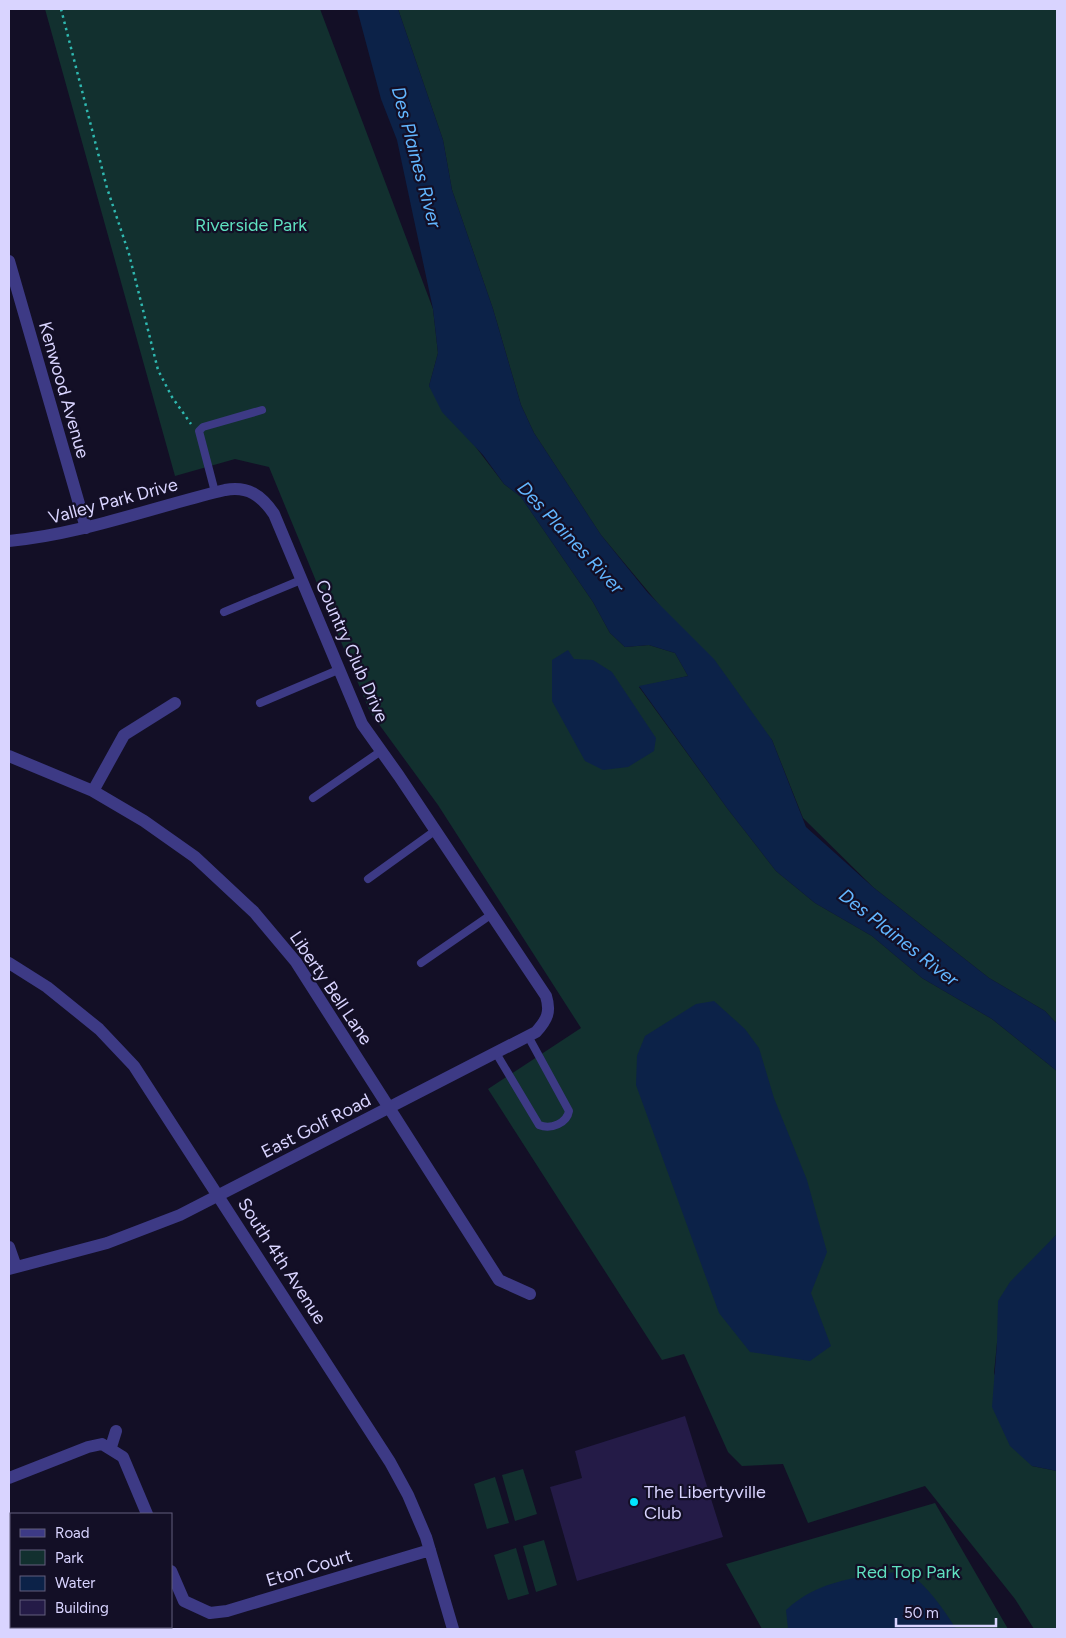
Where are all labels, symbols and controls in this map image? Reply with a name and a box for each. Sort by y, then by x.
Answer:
water label: Des Plaines River [387,84,447,231]
park label: Riverside Park [195,214,307,236]
street label: Kenwood Avenue [34,319,94,461]
street label: Valley Park Drive [46,473,180,529]
water label: Des Plaines River [513,476,629,599]
street label: Country Club Drive [311,576,393,726]
water label: Des Plaines River [834,884,963,992]
street label: Liberty Bell Lane [285,927,377,1049]
street label: East Golf Road [258,1089,374,1163]
street label: South 4th Avenue [233,1194,331,1328]
place label: The Libertyville Club [644,1481,766,1524]
marker: The Libertyville Club [628,1496,640,1508]
legend [10,1513,172,1628]
text: Road [55,1524,90,1542]
street label: Eton Court [263,1544,355,1591]
text: Park [55,1549,84,1567]
park label: Red Top Park [856,1561,961,1583]
text: Water [55,1574,95,1592]
scale bar [896,1596,996,1628]
text: Building [55,1599,109,1617]
text: 50 m [904,1604,939,1622]

